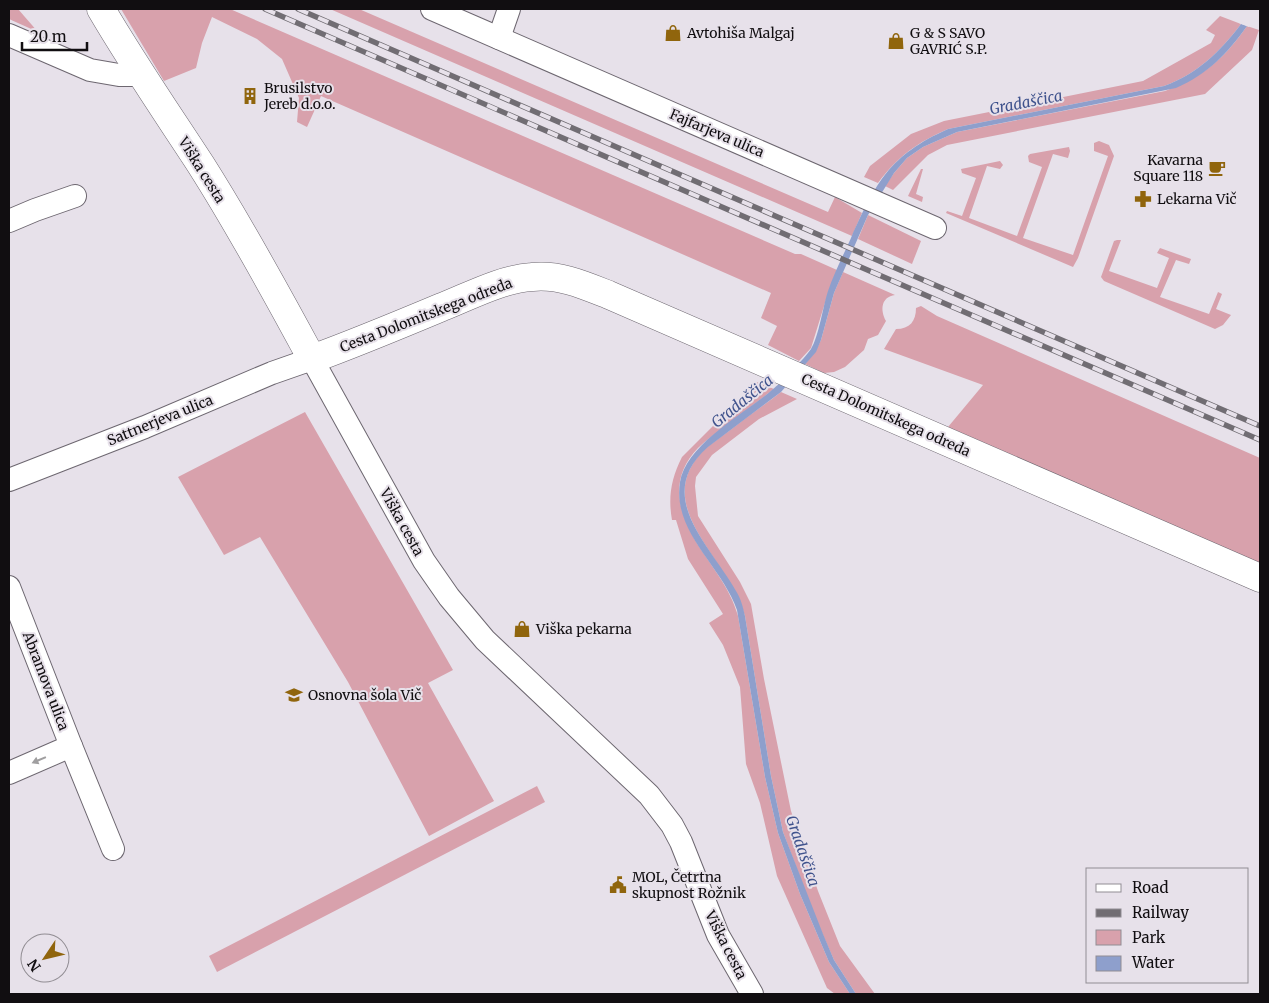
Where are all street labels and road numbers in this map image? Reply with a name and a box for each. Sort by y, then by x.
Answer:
street label: Fajfarjeva ulica [667,105,767,161]
street label: Viška cesta [174,133,230,207]
street label: Cesta Dolomitskega odreda [337,274,515,356]
street label: Cesta Dolomitskega odreda [799,370,974,461]
street label: Sattnerjeva ulica [104,390,216,449]
street label: Viška cesta [376,484,428,559]
street label: Abramova ulica [19,628,73,733]
street label: Viška cesta [701,907,751,983]

